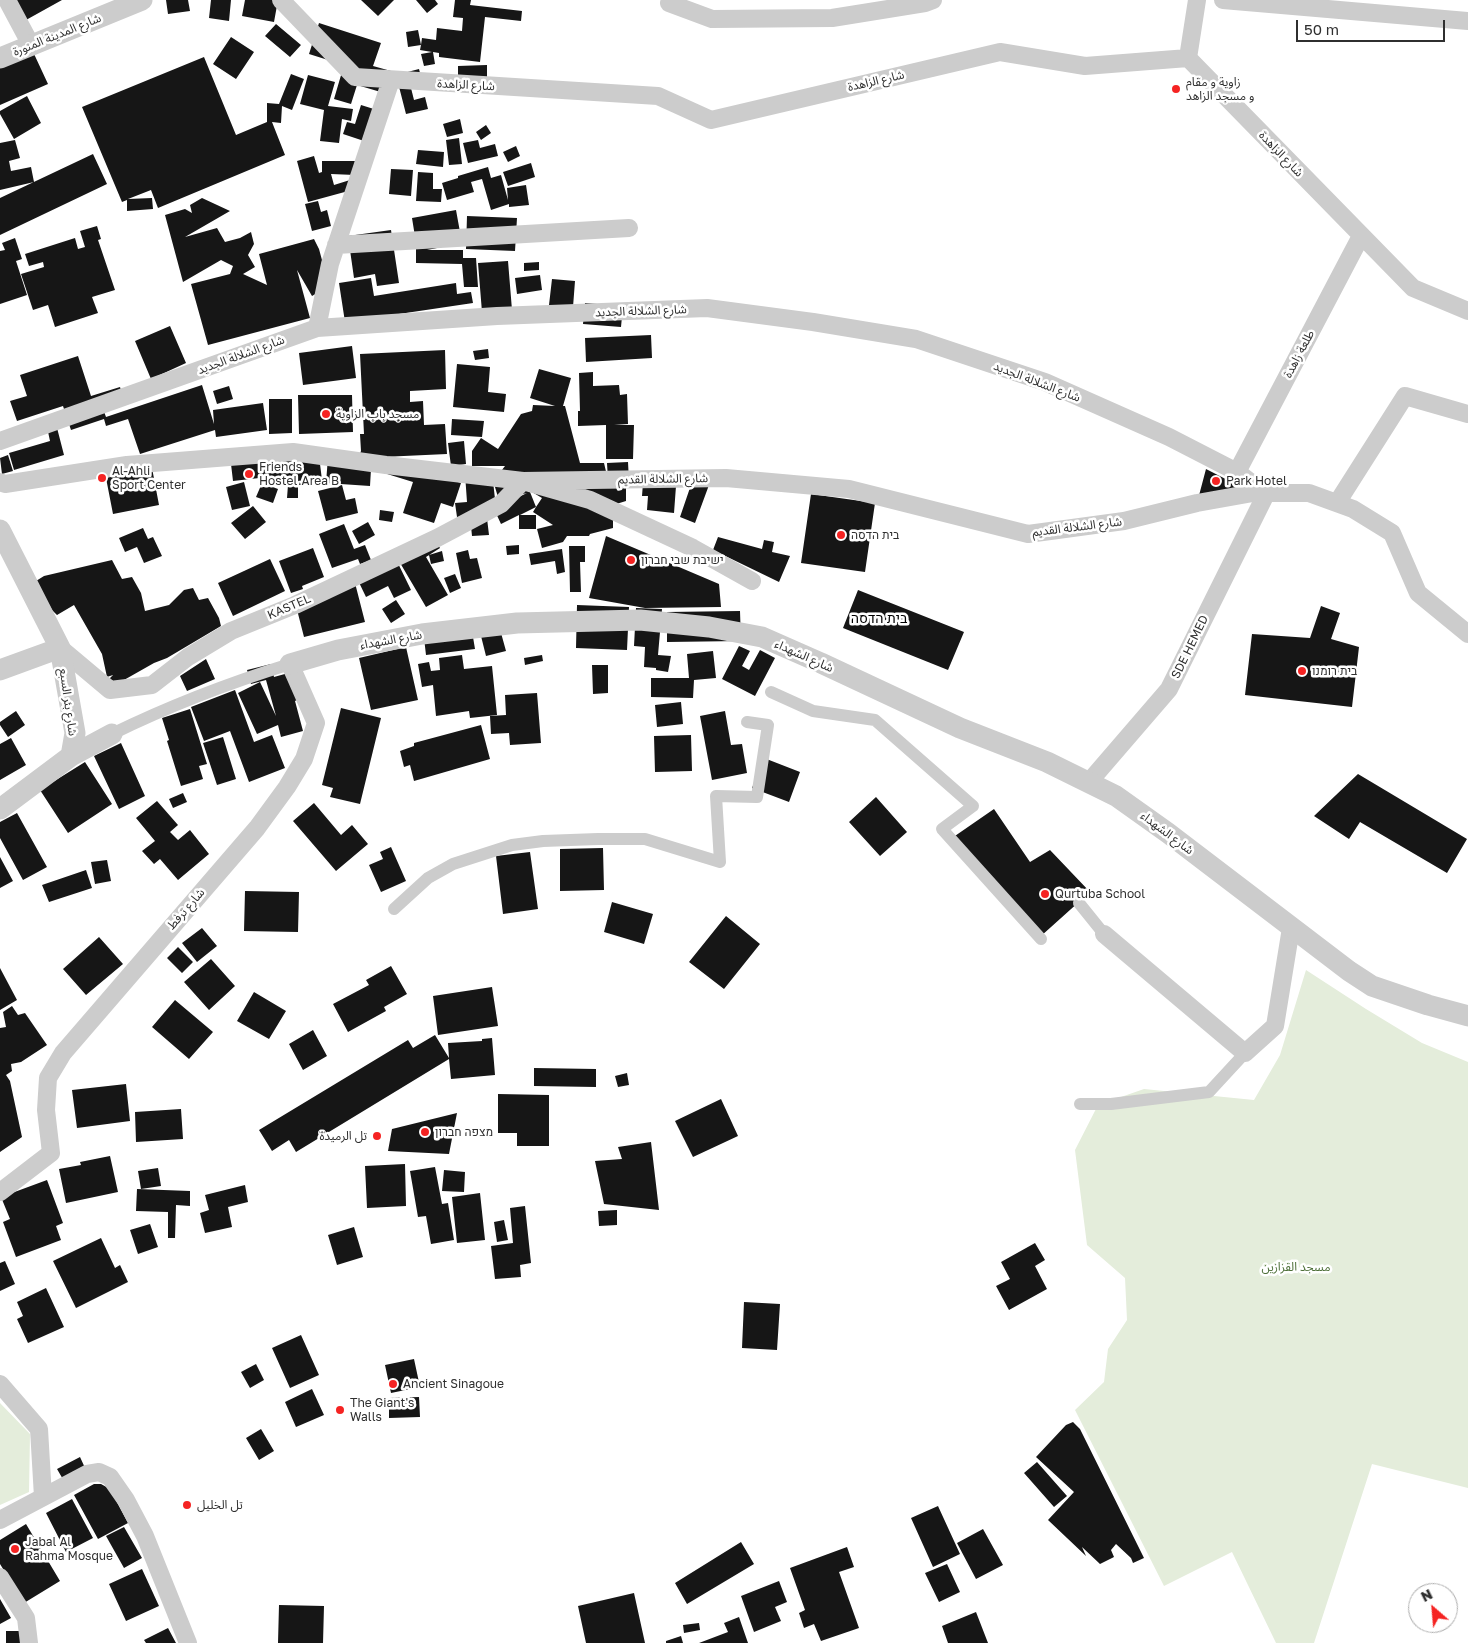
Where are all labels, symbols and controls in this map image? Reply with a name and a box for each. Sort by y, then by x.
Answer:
scale bar [1298,10,1447,42]
street label: شارع المدينة المنورة [11,11,103,59]
text: 50 m [1304,20,1339,38]
street label: شارع الزاهدة [846,67,906,95]
place label: زاوية و مقام و مسجد الزاهد [1186,75,1254,103]
street label: شارع الزاهدة [437,76,495,94]
marker: زاوية و مقام و مسجد الزاهد [1170,83,1182,95]
street label: شارع الزاهدة [1256,128,1306,180]
street label: شارع الشلالة الجديد [595,302,687,320]
street label: طلعة زاهدة [1280,328,1318,380]
street label: شارع الشلالة الجديد [195,333,287,377]
street label: شارع الشلالة الجديد [992,359,1082,405]
place label: مسجد باب الزاوية [336,407,419,421]
marker: مسجد باب الزاوية [320,408,332,420]
place label: Friends Hostel.Area B [259,460,339,488]
place label: Al-Ahli Sport Center [112,464,186,492]
marker: Friends Hostel.Area B [243,468,255,480]
street label: شارع الشلالة القديم [618,471,708,487]
marker: Al-Ahli Sport Center [96,472,108,484]
place label: Park Hotel [1226,474,1287,488]
marker: Park Hotel [1210,475,1222,487]
street label: شارع الشلالة القديم [1031,514,1123,540]
place label: בית הדסה [851,528,899,542]
marker: בית הדסה [835,529,847,541]
place label: ישיבת שבי חברון [641,553,724,567]
marker: ישיבת שבי חברון [625,554,637,566]
street label: KASTEL [265,591,313,623]
district label: בית הדסה [851,611,907,627]
street label: SDE HEMED [1168,613,1212,681]
street label: شارع الشهداء [359,627,423,653]
street label: شارع الشهداء [772,637,836,675]
place label: בית רומנו [1312,664,1357,678]
marker: בית רומנו [1296,665,1308,677]
street label: شارع بئر السبع [56,667,80,737]
street label: شارع الشهداء [1138,808,1196,858]
street label: شارع ترفط [164,886,208,932]
place label: Qurtuba School [1055,887,1145,901]
marker: Qurtuba School [1039,888,1051,900]
place label: מצפה חברון [435,1125,493,1139]
marker: מצפה חברון [419,1126,431,1138]
place label: تل الرميدة [319,1129,367,1143]
marker: تل الرميدة [371,1130,383,1142]
park label: مسجد القزازين [1261,1260,1331,1274]
place label: Ancient Sinagoue [403,1377,504,1391]
marker: Ancient Sinagoue [387,1378,399,1390]
place label: The Giant's Walls [350,1396,414,1424]
marker: The Giant's Walls [334,1404,346,1416]
place label: تل الخليل [197,1498,243,1512]
marker: تل الخليل [181,1499,193,1511]
place label: Jabal Al Rahma Mosque [25,1535,113,1563]
marker: Jabal Al Rahma Mosque [9,1543,21,1555]
north arrow [1408,1583,1458,1633]
text: N [1418,1585,1435,1605]

